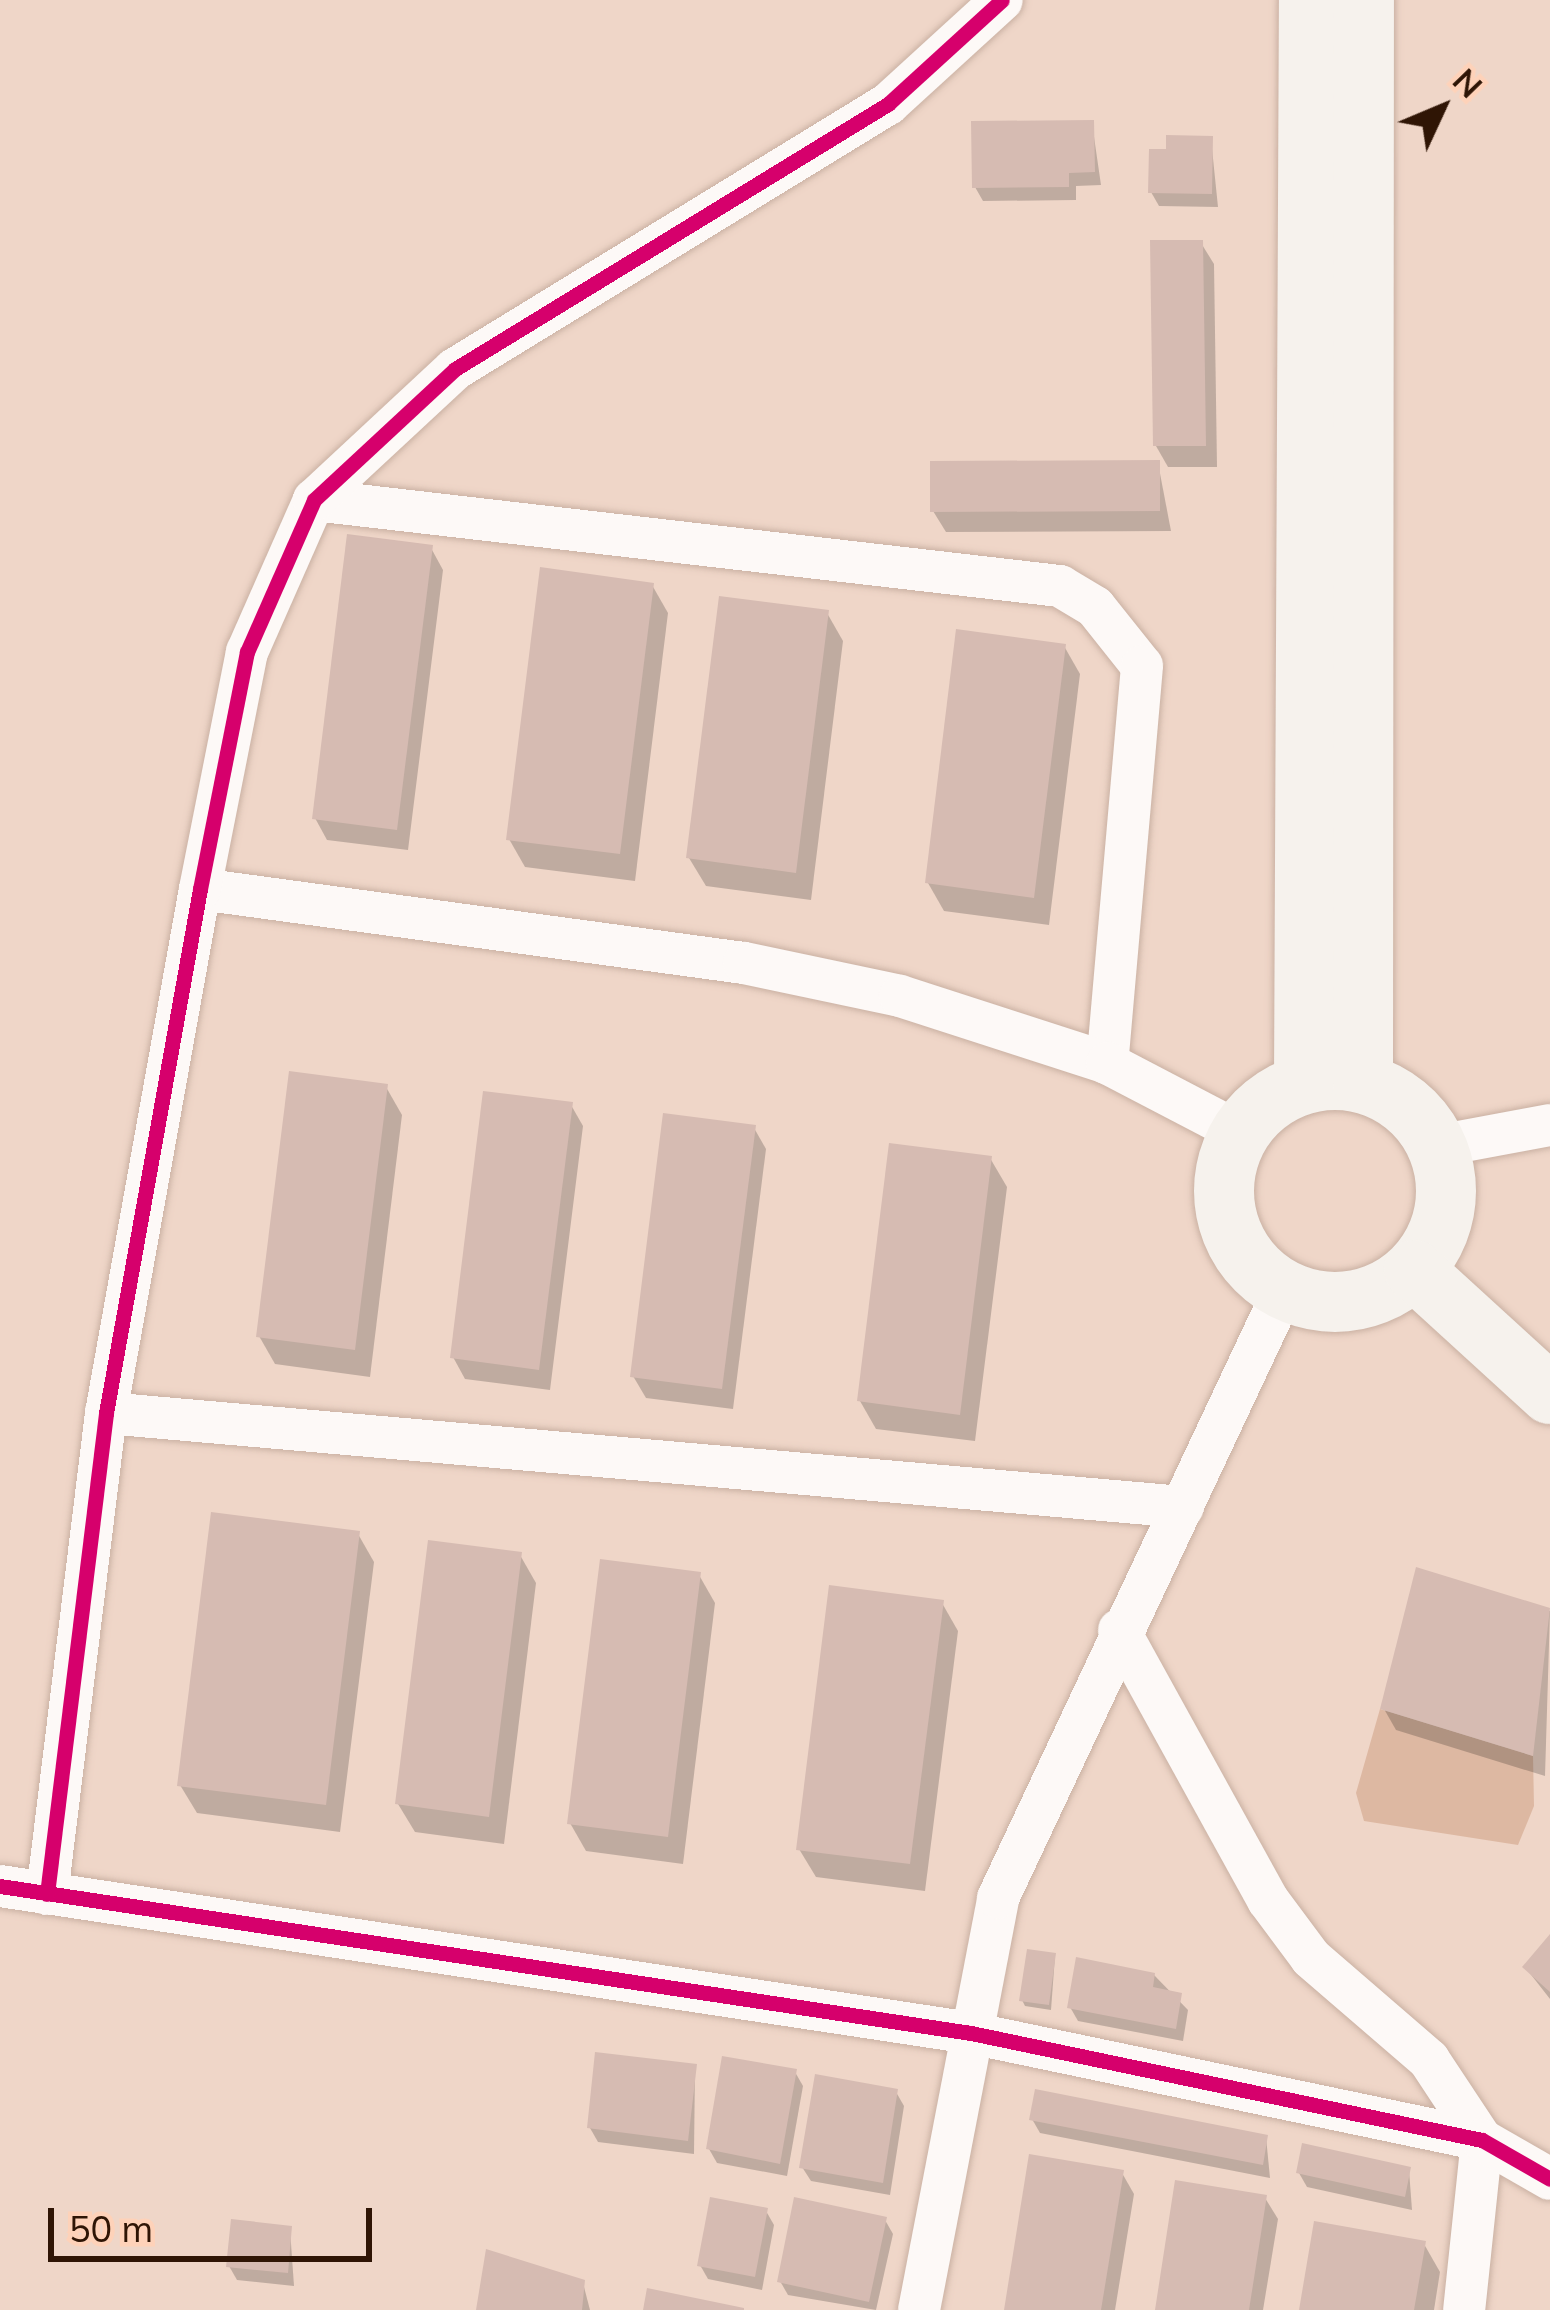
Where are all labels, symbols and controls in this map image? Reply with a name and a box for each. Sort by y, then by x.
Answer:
north arrow [1382,48,1502,168]
text: N [1445,59,1492,106]
scale bar [54,2184,378,2258]
text: 50 m [69,2206,153,2251]

